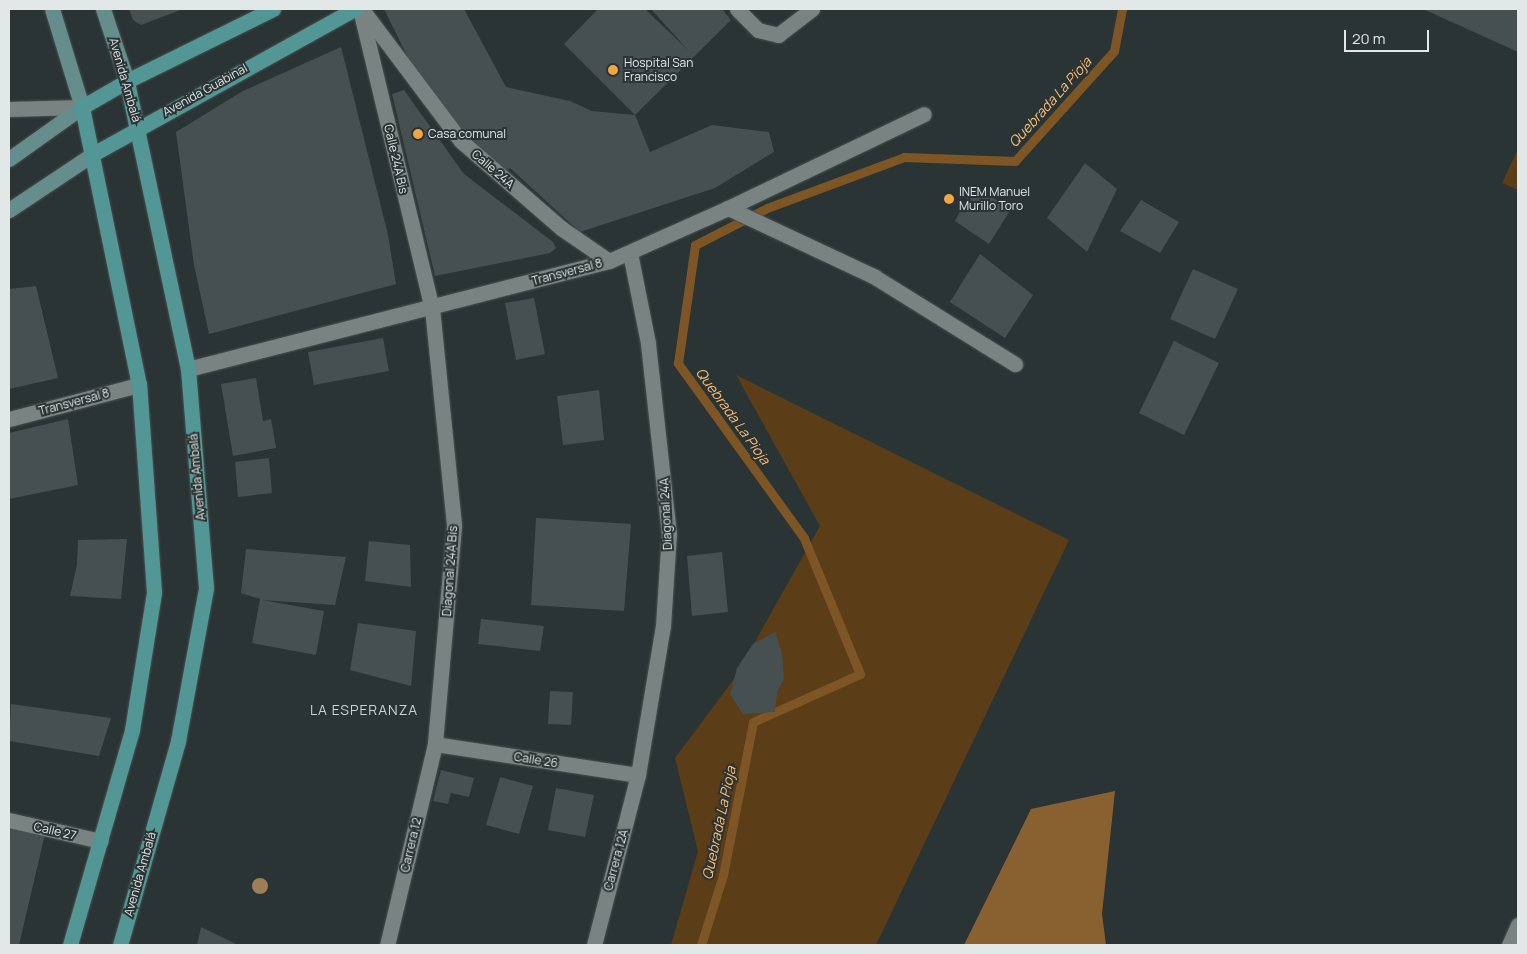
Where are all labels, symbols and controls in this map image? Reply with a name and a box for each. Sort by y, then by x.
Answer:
scale bar [1347,20,1432,52]
text: 20 m [1352,28,1385,49]
street label: Avenida Ambalá [106,36,144,124]
water label: Quebrada La Pioja [1005,54,1095,150]
place label: Hospital San Francisco [624,56,693,84]
street label: Avenida Guabinal [160,61,250,119]
marker: Hospital San Francisco [606,63,620,77]
street label: Calle 24A Bis [381,123,411,195]
place label: Casa comunal [428,127,506,141]
marker: Casa comunal [412,128,424,140]
street label: Calle 24A [469,147,517,191]
place label: INEM Manuel Murillo Toro [959,185,1030,213]
marker: INEM Manuel Murillo Toro [943,193,955,205]
street label: Transversal 8 [530,256,604,288]
water label: Quebrada La Pioja [692,364,774,468]
street label: Transversal 8 [37,386,111,418]
street label: Avenida Ambalá [186,433,208,521]
street label: Diagonal 24A [657,478,675,550]
street label: Diagonal 24A Bis [440,525,460,617]
district label: LA ESPERANZA [308,702,420,718]
street label: Calle 26 [513,749,559,771]
water label: Quebrada La Pioja [699,765,739,881]
street label: Carrera 12 [398,816,424,874]
street label: Calle 27 [32,819,78,843]
street label: Carrera 12A [601,828,631,892]
street label: Avenida Ambalá [121,830,159,918]

